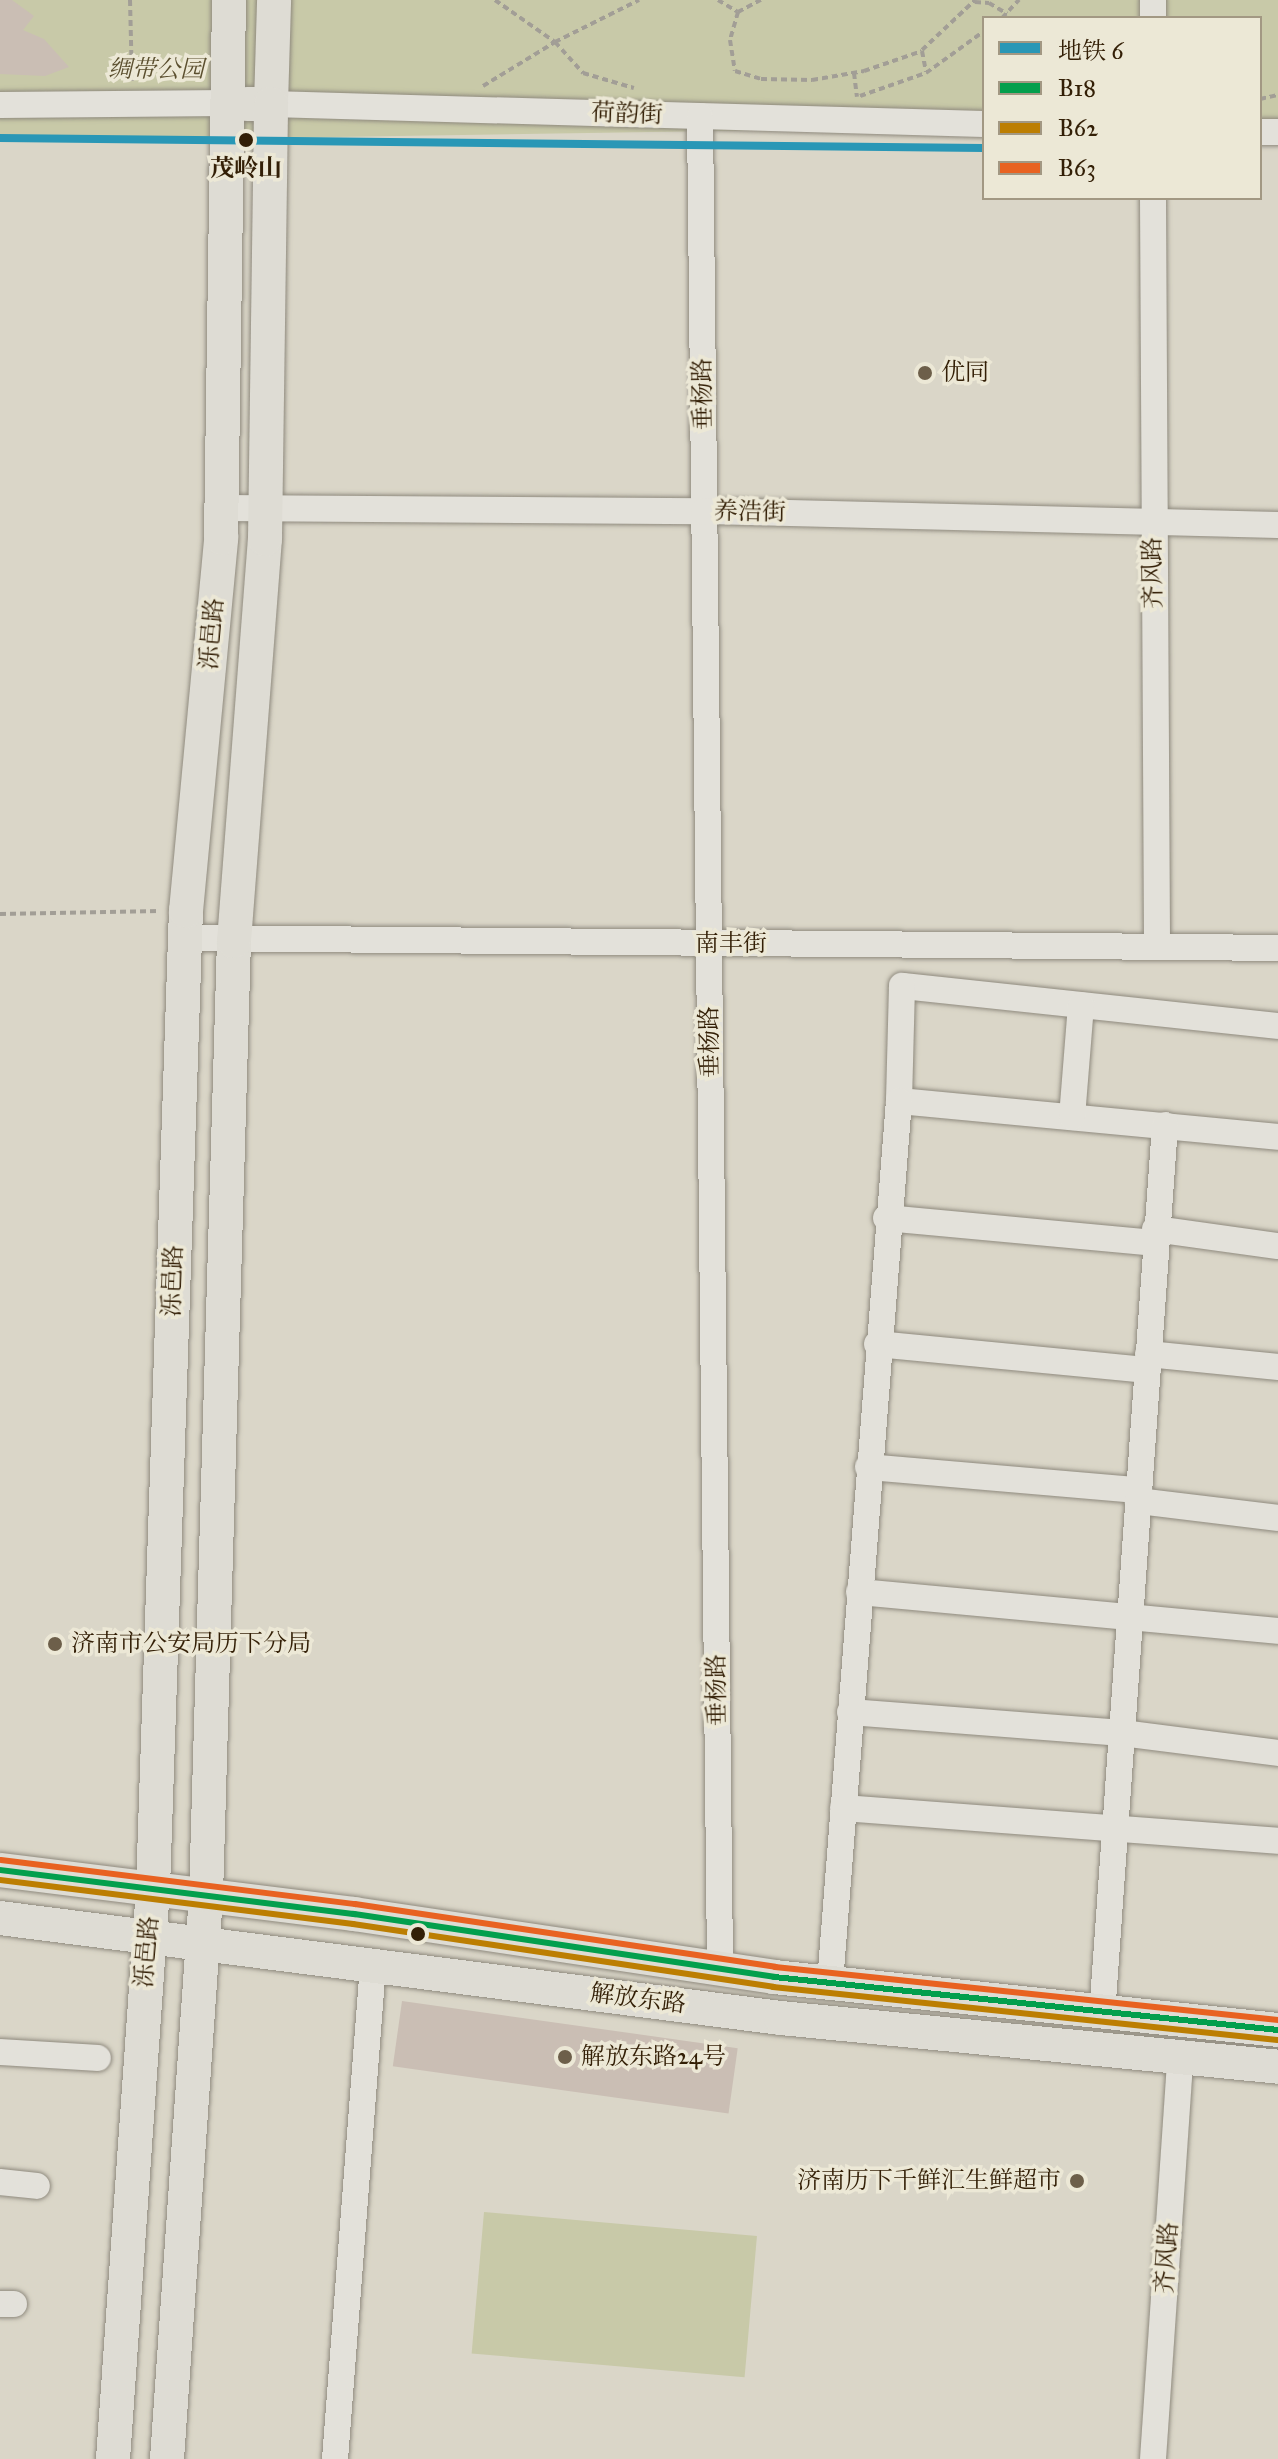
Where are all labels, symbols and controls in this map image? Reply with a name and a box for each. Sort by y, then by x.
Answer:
legend [982,16,1262,200]
text: 地铁 6 [1058,36,1123,66]
park label: 绸带公园 [108,56,204,84]
text: B18 [1058,73,1096,103]
street label: 荷韵街 [591,98,663,130]
text: B62 [1058,113,1098,143]
marker: 茂岭山 [235,129,257,151]
text: B63 [1058,153,1096,183]
place label: 茂岭山 [210,155,282,183]
street label: 垂杨路 [688,358,718,430]
place label: 优同 [941,359,989,387]
marker: 优同 [916,364,934,382]
street label: 养浩街 [714,497,786,527]
street label: 齐风路 [1138,537,1168,609]
street label: 泺邑路 [195,597,229,671]
street label: 南丰街 [695,930,767,958]
street label: 垂杨路 [695,1006,725,1078]
street label: 泺邑路 [157,1245,189,1317]
place label: 济南市公安局历下分局 [71,1630,311,1658]
marker: 济南市公安局历下分局 [46,1635,64,1653]
street label: 垂杨路 [702,1654,732,1726]
street label: 泺邑路 [130,1915,164,1989]
unlabelled marker [410,1926,426,1942]
street label: 解放东路 [589,1979,687,2019]
place label: 解放东路24号 [581,2043,726,2071]
marker: 解放东路24号 [556,2048,574,2066]
place label: 济南历下千鲜汇生鲜超市 [797,2167,1061,2195]
marker: 济南历下千鲜汇生鲜超市 [1068,2172,1086,2190]
street label: 齐风路 [1150,2221,1184,2295]

